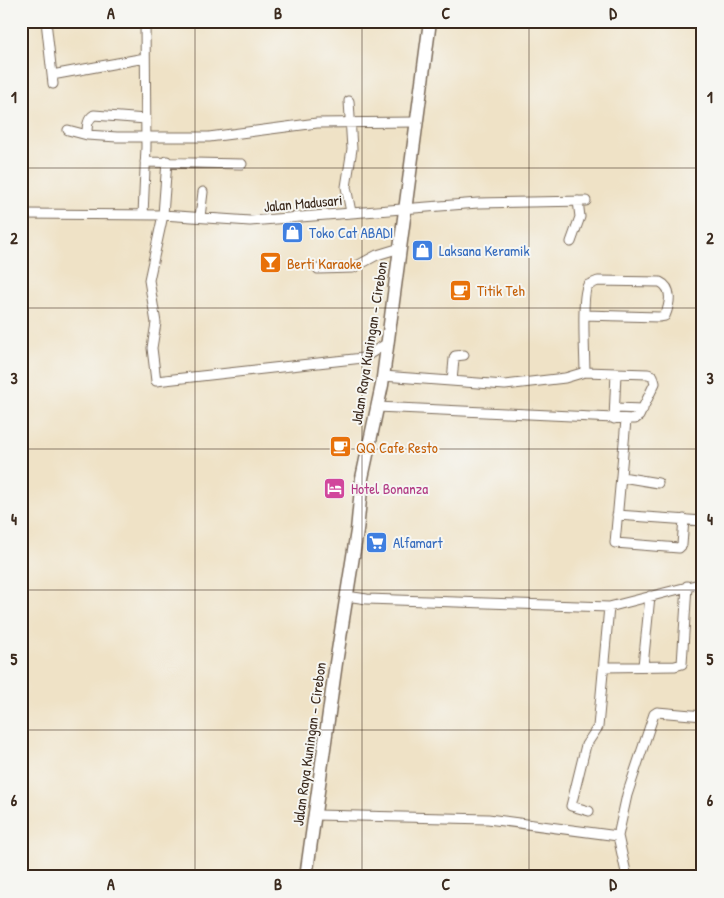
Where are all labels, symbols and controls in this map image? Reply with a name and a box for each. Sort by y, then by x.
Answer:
text: A [107,2,115,24]
text: B [274,2,282,24]
text: C [442,2,451,24]
text: D [609,2,617,24]
text: 1 [11,86,17,108]
text: 1 [707,86,713,108]
street label: Jalan Madusari [263,189,343,217]
shop icon: Toko Cat ABADI [281,220,305,244]
place label: Toko Cat ABADI [309,222,393,243]
text: 2 [10,227,18,249]
text: 2 [706,227,714,249]
shop icon: Laksana Keramik [411,238,435,262]
place label: Laksana Keramik [439,240,530,261]
bar icon: Berti Karaoke [259,251,283,275]
place label: Berti Karaoke [287,253,362,274]
street label: Jalan Raya Kuningan - Cirebon [346,260,392,426]
cafe icon: Titik Teh [449,278,473,302]
place label: Titik Teh [477,280,525,301]
text: 3 [10,367,18,389]
text: 3 [706,367,714,389]
cafe icon: QQ Cafe Resto [328,435,352,459]
place label: QQ Cafe Resto [356,437,438,458]
hotel icon: Hotel Bonanza [323,476,347,500]
place label: Hotel Bonanza [351,478,428,499]
text: 4 [11,508,17,530]
text: 4 [707,508,713,530]
supermarket icon: Alfamart [365,530,389,554]
place label: Alfamart [393,532,443,553]
text: 5 [11,648,18,670]
text: 5 [707,648,714,670]
street label: Jalan Raya Kuningan - Cirebon [287,660,331,827]
text: 6 [11,789,18,811]
text: 6 [707,789,714,811]
text: A [107,873,115,895]
text: B [274,873,282,895]
text: C [442,873,451,895]
text: D [609,873,617,895]

